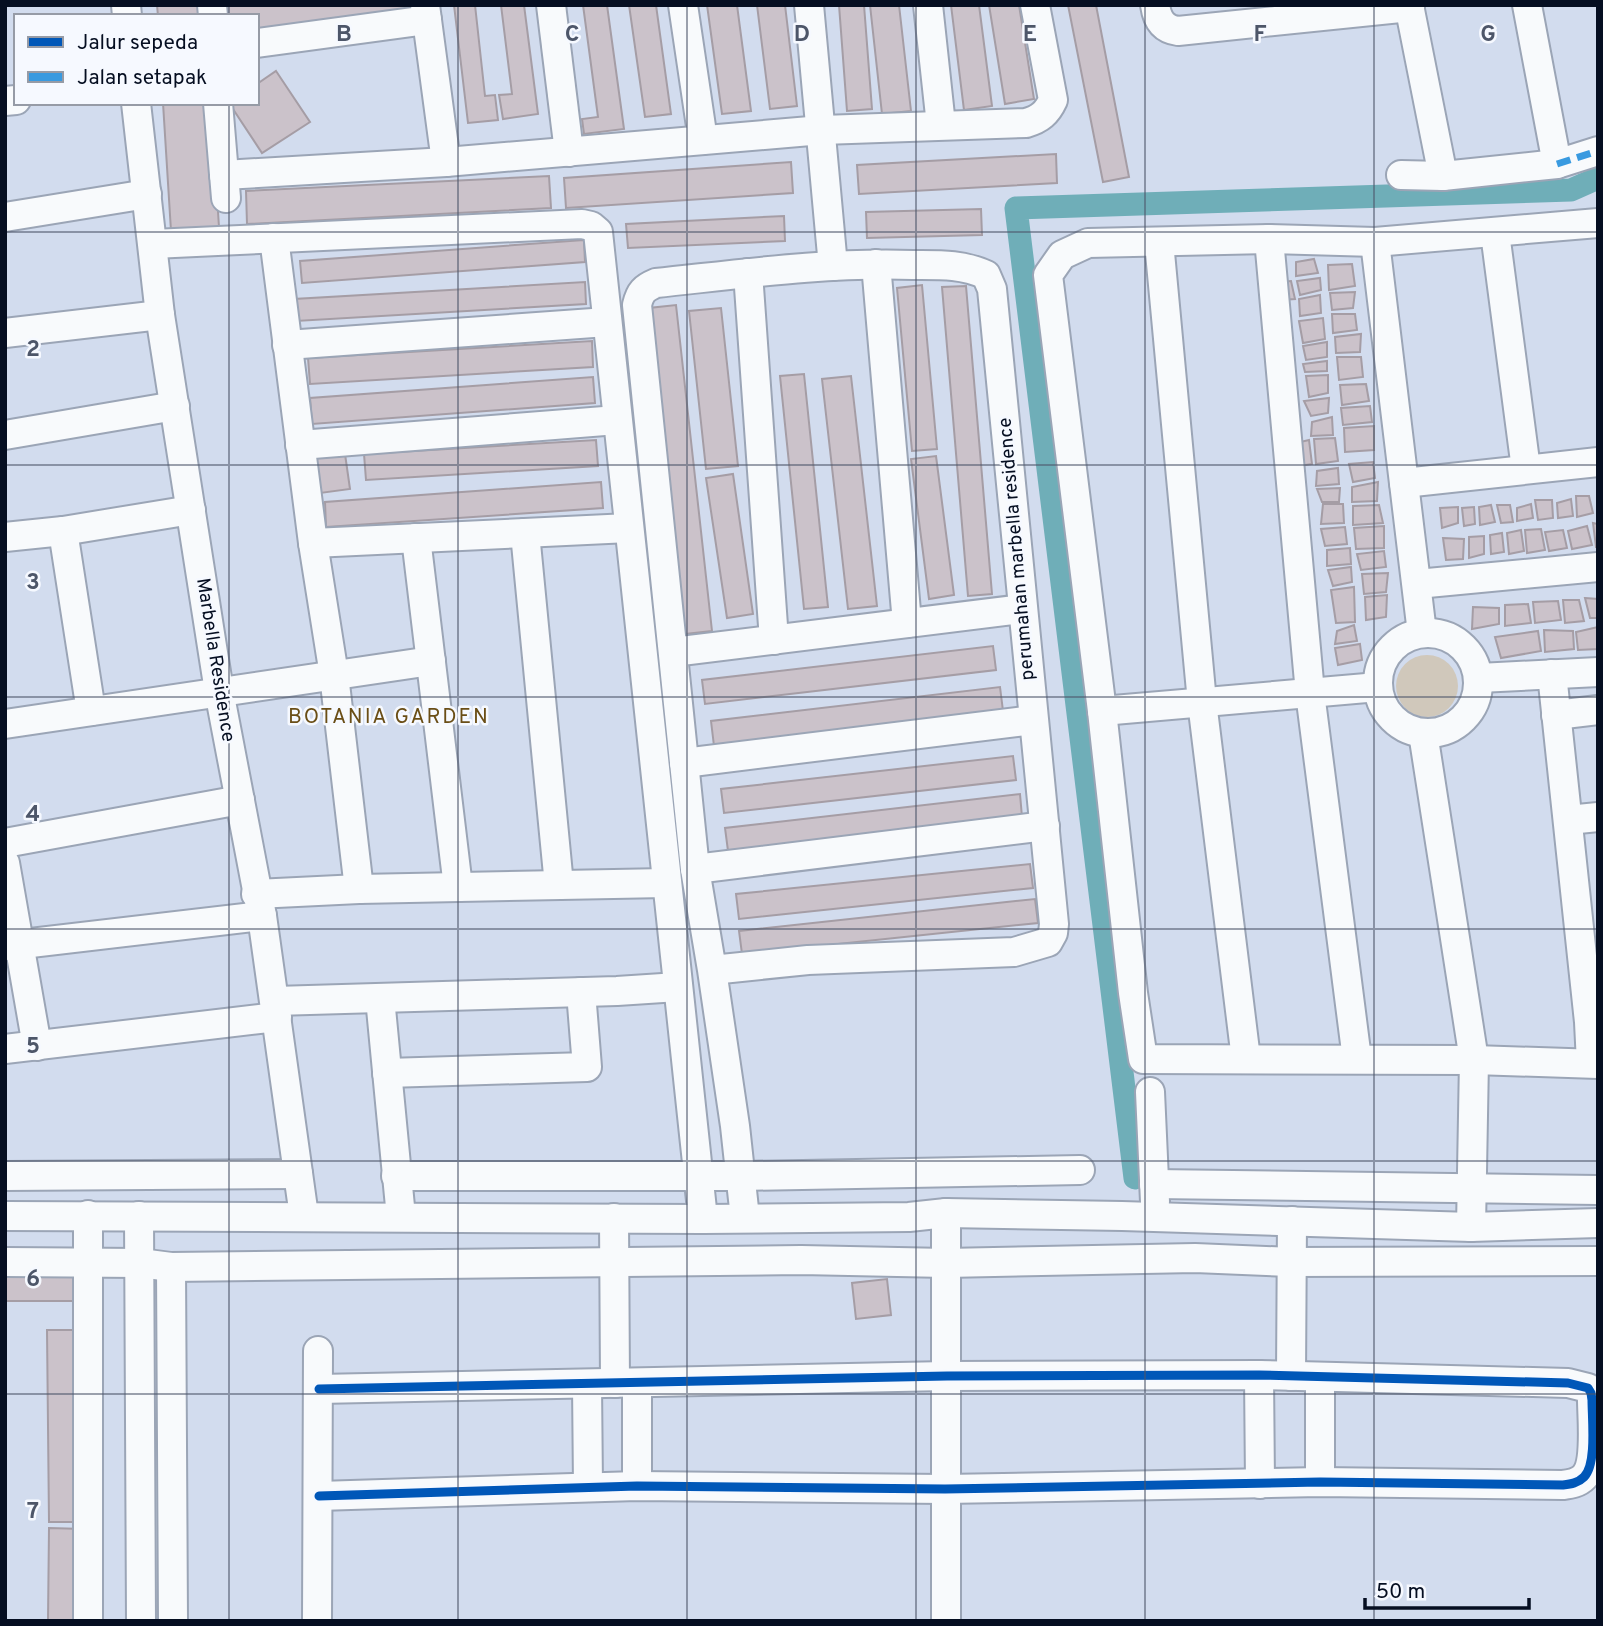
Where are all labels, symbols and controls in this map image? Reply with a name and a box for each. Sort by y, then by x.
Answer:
legend [14,14,259,105]
text: B [336,21,352,50]
text: C [565,21,579,50]
text: D [794,21,810,50]
text: E [1023,21,1037,50]
text: F [1253,21,1267,50]
text: G [1480,21,1496,50]
text: Jalur sepeda [77,30,198,57]
text: Jalan setapak [77,65,207,92]
text: 2 [26,336,40,365]
street label: perumahan marbella residence [994,417,1040,681]
text: 3 [26,569,40,598]
street label: Marbella Residence [190,576,240,744]
district label: BOTANIA GARDEN [288,704,490,731]
text: 4 [26,801,40,830]
text: 5 [26,1033,40,1062]
text: 6 [26,1266,40,1295]
text: 7 [27,1498,39,1527]
scale bar [1365,1566,1530,1610]
text: 50 m [1376,1579,1425,1606]

